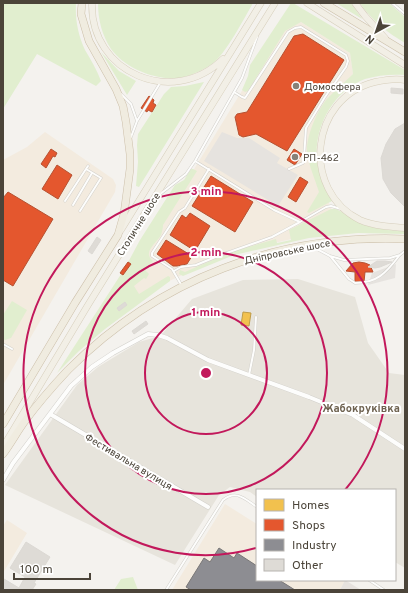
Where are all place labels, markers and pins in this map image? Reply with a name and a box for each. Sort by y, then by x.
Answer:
marker: Домосфера [291,81,301,91]
place label: Домосфера [304,81,360,94]
marker: РП-462 [290,152,300,162]
place label: РП-462 [303,152,339,165]
centre of rings [199,366,213,380]

